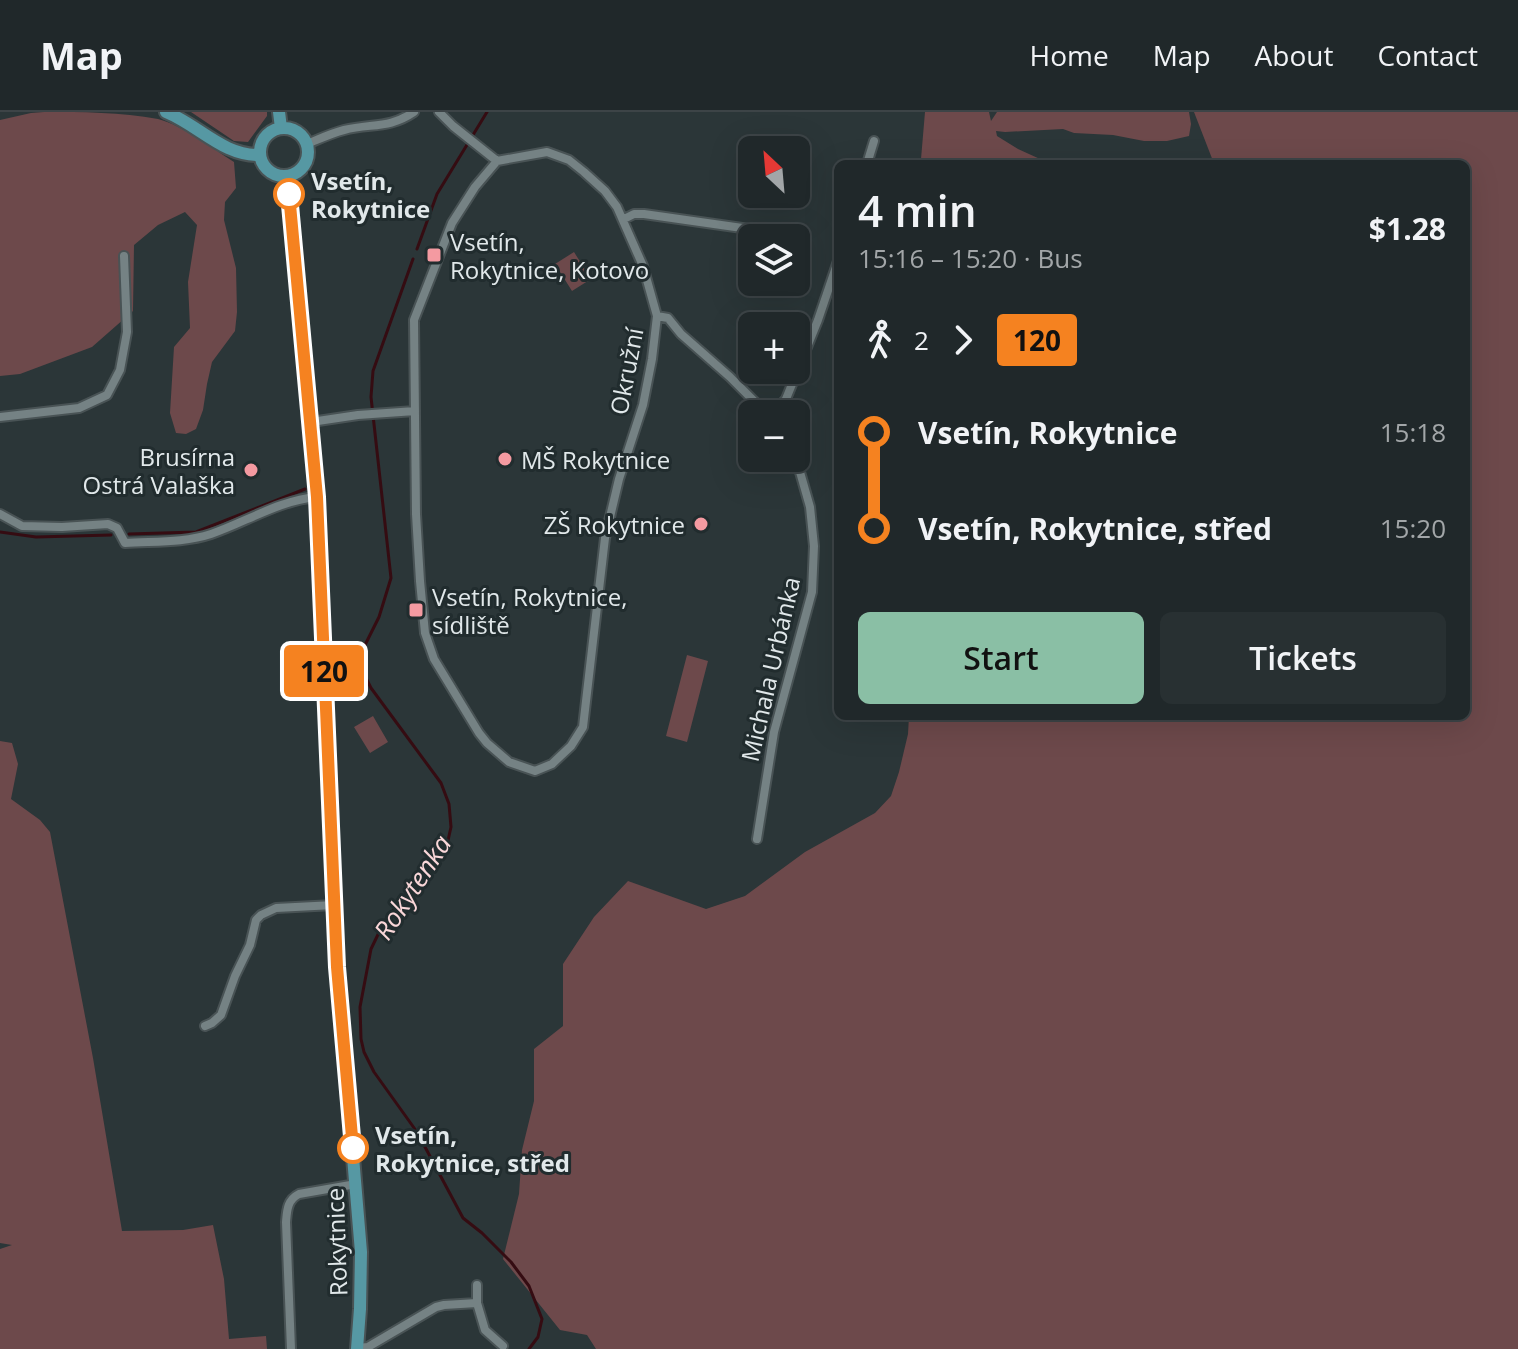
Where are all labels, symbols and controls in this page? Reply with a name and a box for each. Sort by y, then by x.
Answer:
text: Map [40,29,123,81]
text: Home [1030,36,1109,74]
text: Map [1153,36,1211,74]
text: About [1255,36,1333,74]
text: Contact [1377,36,1478,74]
north arrow [738,136,810,208]
map controls [738,136,810,472]
place label: Vsetín, Rokytnice [311,164,430,225]
marker: Vsetín, Rokytnice [274,179,304,209]
text: 4 min [858,180,977,240]
text: $1.28 [1369,208,1446,249]
button: layers [738,224,810,296]
place label: Vsetín, Rokytnice, Kotovo [450,225,649,286]
text: 15:16 – 15:20 · Bus [858,240,1083,276]
marker: Vsetín, Rokytnice, Kotovo [425,246,443,264]
button: + [738,312,810,384]
icon: walk [858,318,902,362]
icon: forward [941,318,985,362]
text: 120 [1013,321,1061,359]
text: 2 [914,322,929,358]
street label: Okružní [601,324,651,417]
button: − [738,400,810,472]
text: Vsetín, Rokytnice [918,412,1177,453]
text: 15:18 [1380,414,1446,450]
place label: Brusírna Ostrá Valaška [83,440,235,501]
place label: MŠ Rokytnice [521,443,670,476]
marker: MŠ Rokytnice [496,450,514,468]
marker: Brusírna Ostrá Valaška [242,461,260,479]
place label: ZŠ Rokytnice [544,508,685,541]
text: Vsetín, Rokytnice, střed [918,508,1272,549]
text: 15:20 [1380,510,1446,546]
marker: ZŠ Rokytnice [692,515,710,533]
street label: Michala Urbánka [733,573,807,765]
place label: Vsetín, Rokytnice, sídliště [432,580,627,641]
marker: Vsetín, Rokytnice, sídliště [407,601,425,619]
button: Start [858,612,1144,704]
button: Tickets [1160,612,1446,704]
line badge: 120 [278,645,370,697]
text: 120 [300,652,348,690]
water label: Rokytenka [365,827,459,946]
place label: Vsetín, Rokytnice, střed [375,1118,570,1179]
marker: Vsetín, Rokytnice, střed [338,1133,368,1163]
street label: Rokytnice [318,1187,354,1297]

